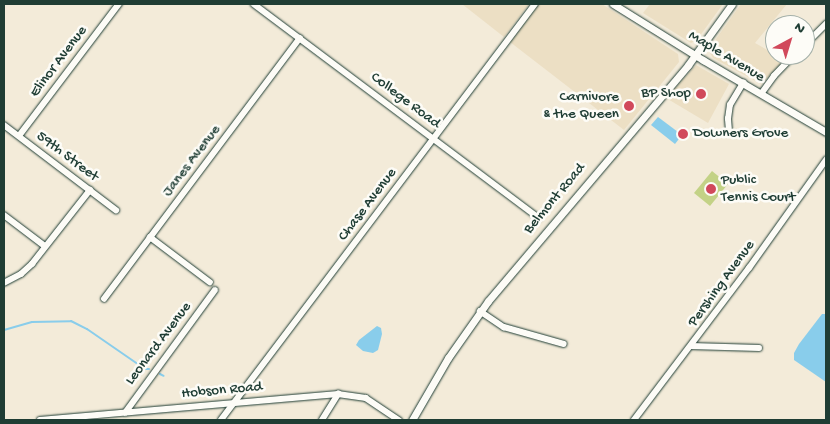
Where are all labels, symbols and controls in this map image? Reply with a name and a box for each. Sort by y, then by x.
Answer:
north arrow [765,15,815,65]
text: N [790,19,808,38]
street label: Elinor Avenue [26,23,92,101]
street label: Maple Avenue [685,27,767,87]
street label: College Road [366,69,444,133]
place label: BP Shop [641,85,691,103]
place label: Carnivore & the Queen [543,88,619,123]
marker: BP Shop [695,88,707,100]
marker: Carnivore & the Queen [623,100,635,112]
street label: Janes Avenue [159,122,225,200]
place label: Downers Grove [693,125,788,143]
street label: 59th Street [32,128,102,186]
marker: Downers Grove [677,128,689,140]
street label: Belmont Road [520,160,590,238]
street label: Chase Avenue [335,165,401,245]
place label: Public Tennis Court [721,171,795,206]
marker: Public Tennis Court [705,183,717,195]
street label: Pershing Avenue [685,237,759,331]
street label: Leonard Avenue [122,299,196,389]
street label: Hobson Road [181,379,263,403]

